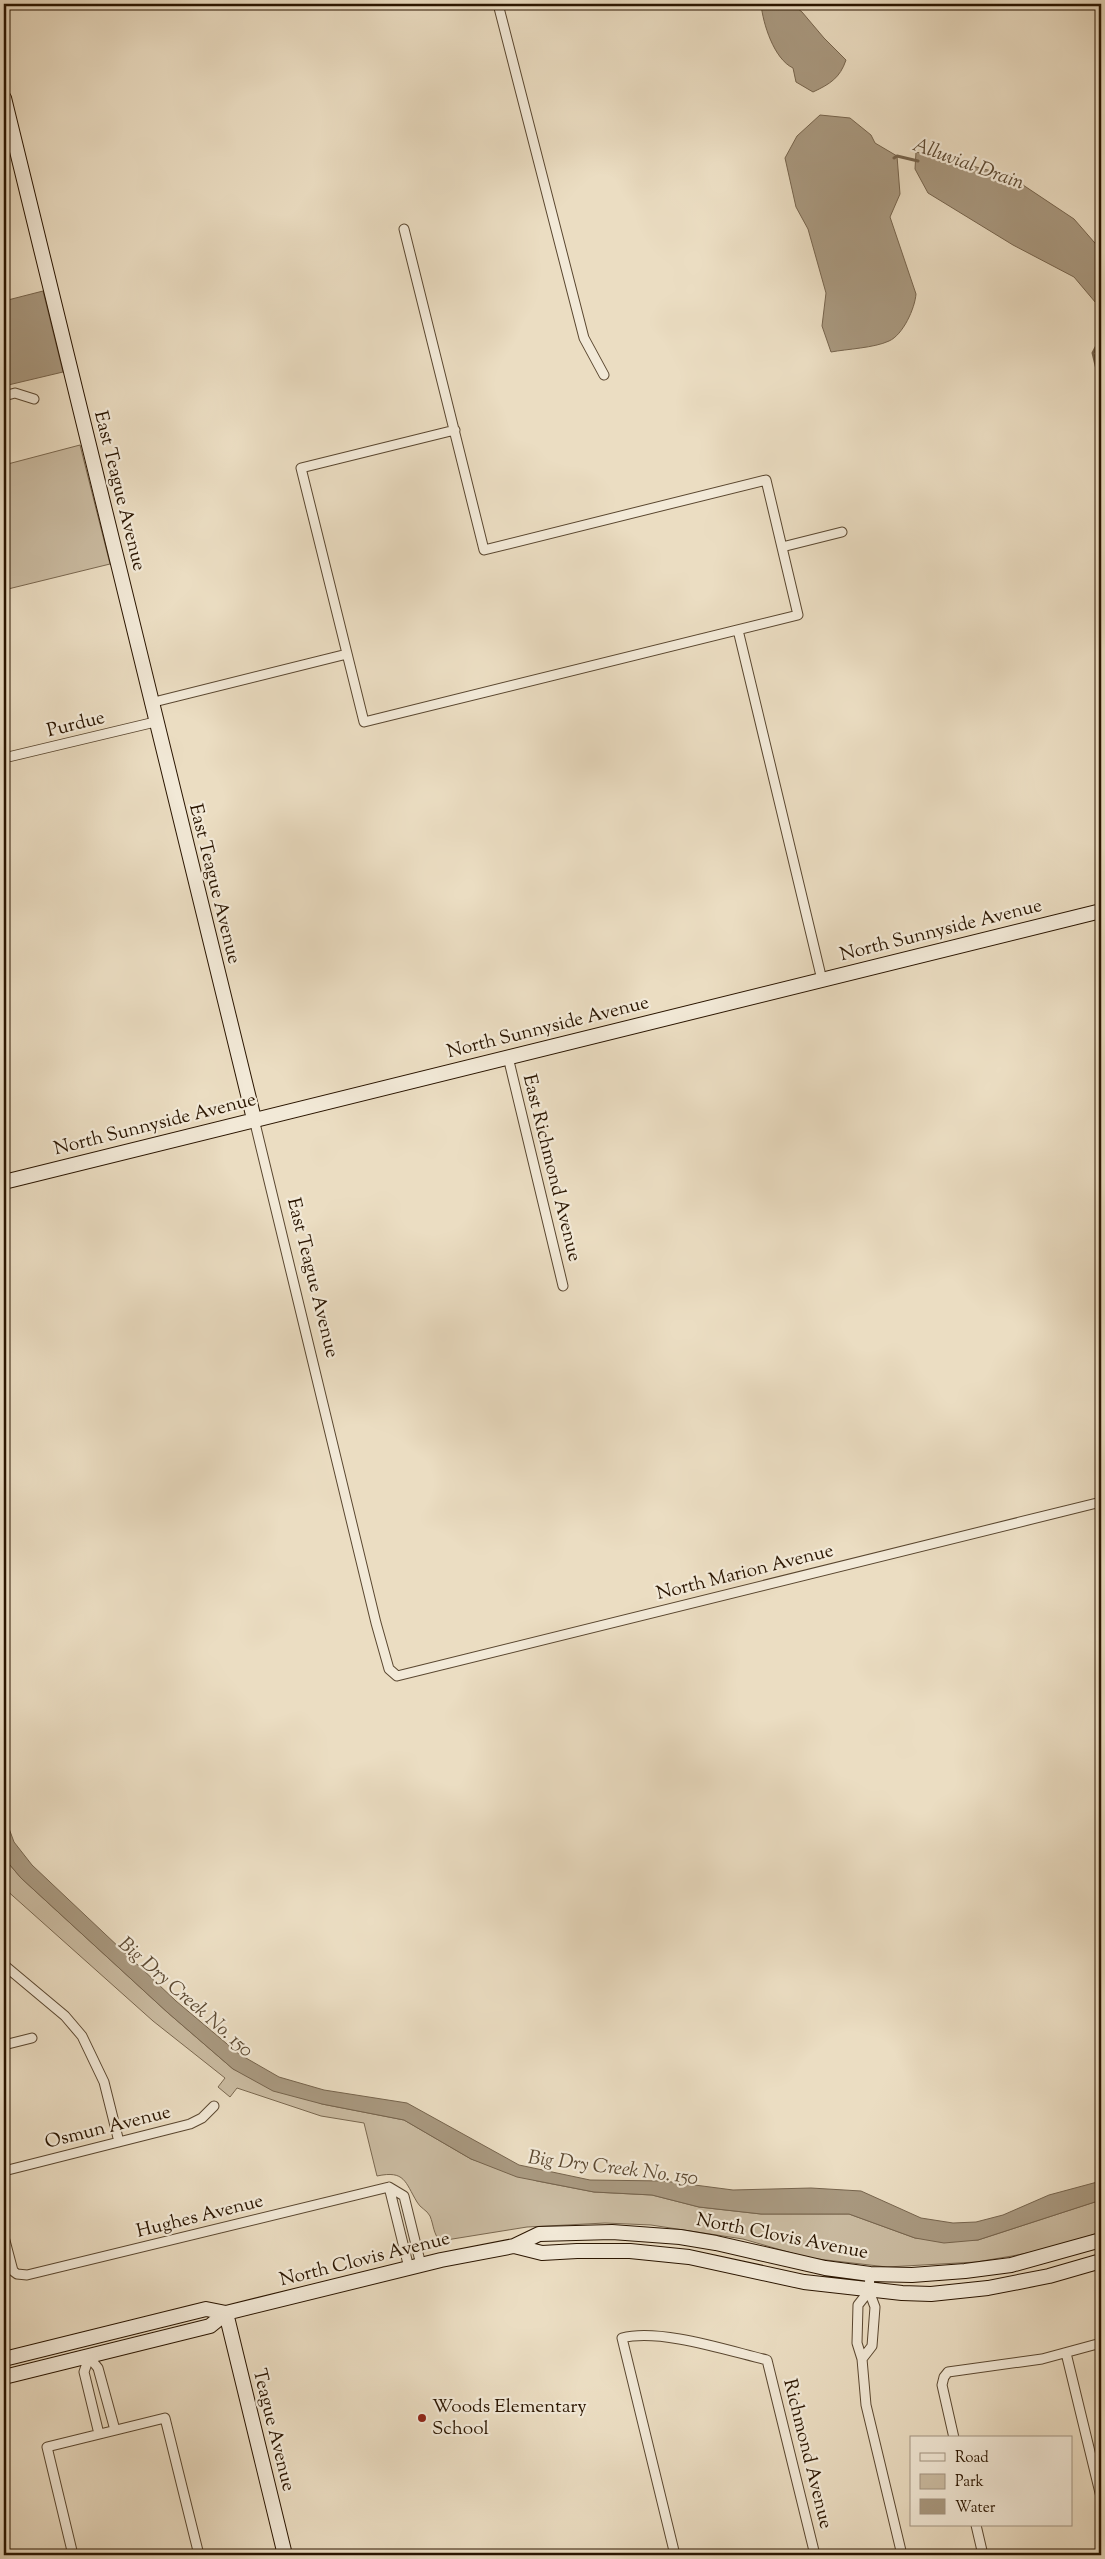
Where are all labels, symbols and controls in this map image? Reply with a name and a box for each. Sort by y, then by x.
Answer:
water label: Alluvial Drain [908,131,1028,199]
street label: East Teague Avenue [86,408,152,574]
street label: Purdue [44,705,108,745]
street label: East Teague Avenue [181,801,247,967]
street label: North Sunnyside Avenue [837,893,1045,969]
street label: North Sunnyside Avenue [444,990,652,1066]
street label: East Richmond Avenue [515,1072,587,1265]
street label: North Sunnyside Avenue [51,1087,259,1163]
street label: East Teague Avenue [279,1195,345,1361]
street label: North Marion Avenue [654,1538,837,1608]
water label: Big Dry Creek No. 150 [111,1931,259,2065]
street label: Osmun Avenue [42,2099,174,2157]
water label: Big Dry Creek No. 150 [526,2144,700,2194]
street label: Hughes Avenue [134,2188,267,2246]
street label: North Clovis Avenue [694,2207,870,2267]
street label: North Clovis Avenue [277,2226,453,2294]
street label: Teague Avenue [245,2366,301,2494]
street label: Richmond Avenue [775,2376,839,2532]
place label: Woods Elementary School [432,2394,587,2443]
marker: Woods Elementary School [416,2412,428,2424]
legend [910,2436,1072,2526]
text: Road [955,2448,989,2469]
text: Park [955,2472,984,2493]
text: Water [955,2498,996,2519]

